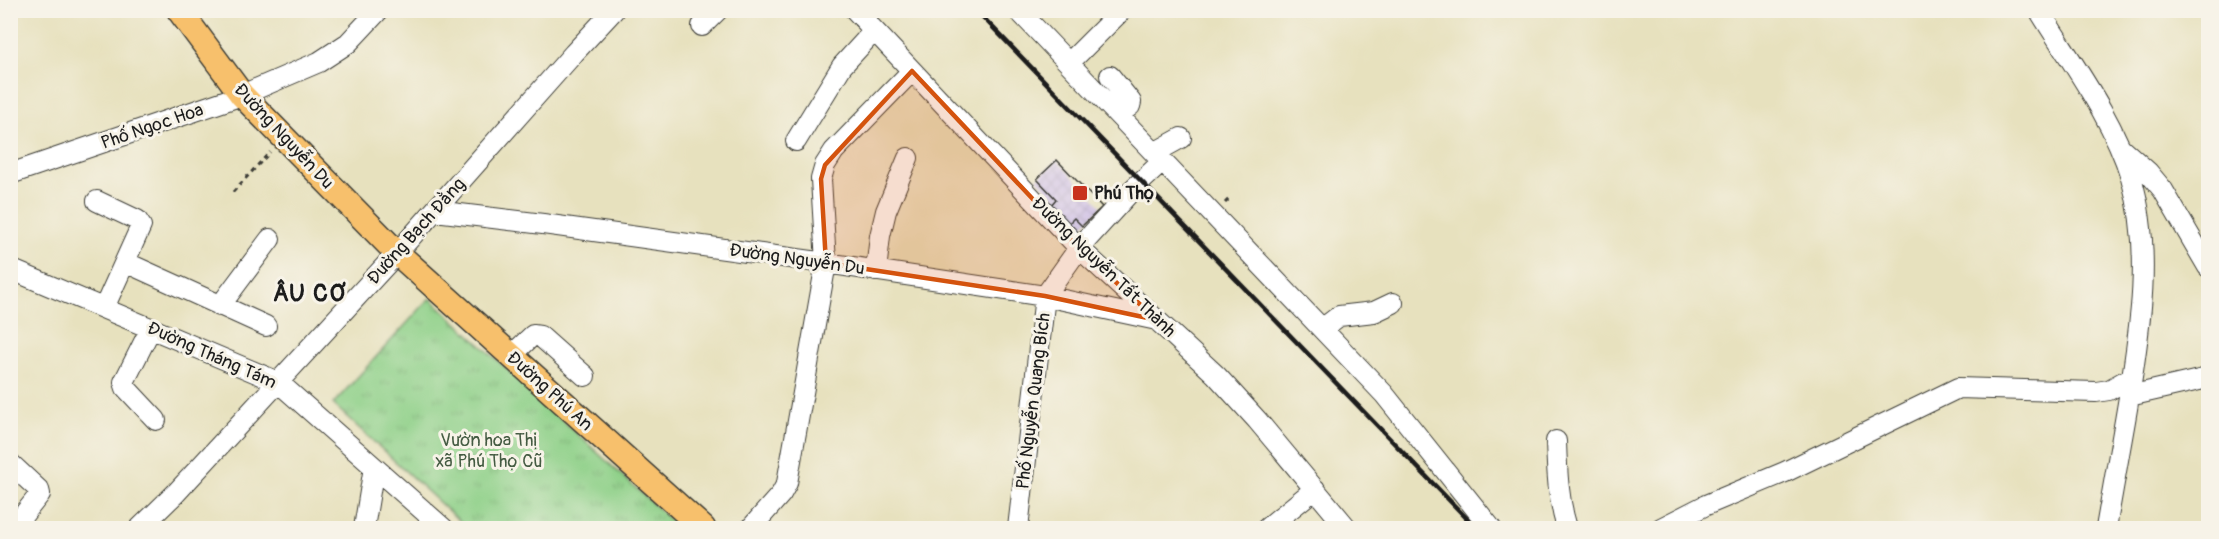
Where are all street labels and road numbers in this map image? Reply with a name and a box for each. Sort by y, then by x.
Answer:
street label: Đường Nguyễn Du [229,79,339,194]
street label: Phố Ngọc Hoa [98,98,206,155]
street label: Đường Bạch Đằng [362,172,470,290]
street label: Đường Nguyễn Tất Thành [1027,192,1181,342]
street label: Đường Nguyễn Du [728,239,866,280]
street label: Phố Nguyễn Quang Bích [1011,312,1056,491]
street label: Đường Tháng Tám [144,317,280,394]
street label: Đường Phú An [502,347,598,436]

